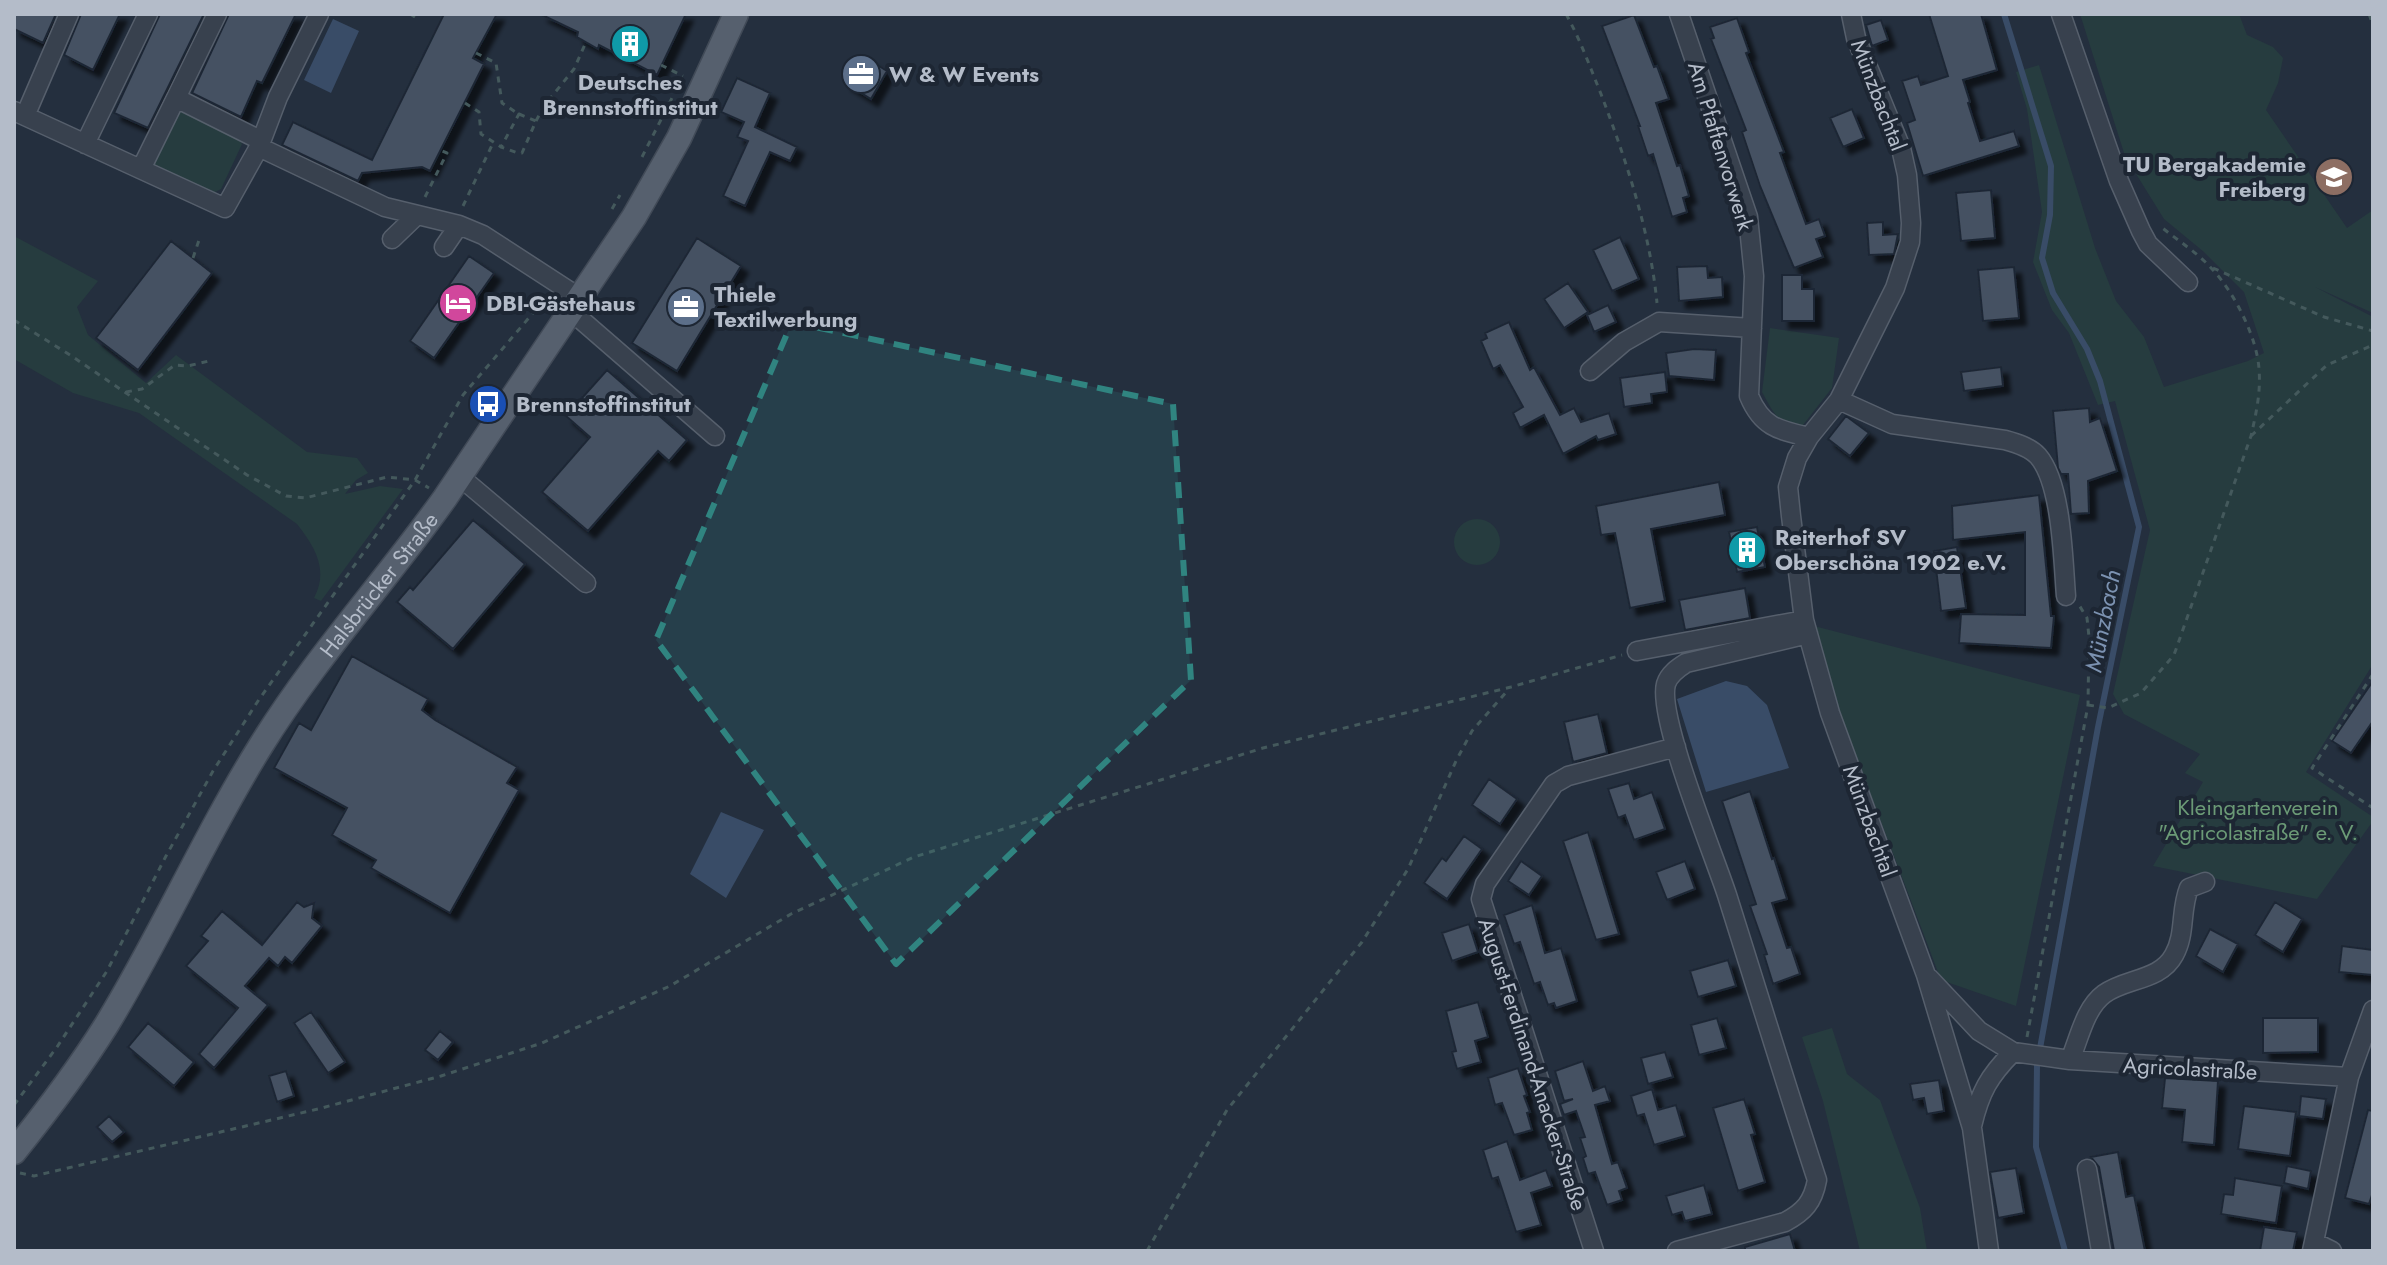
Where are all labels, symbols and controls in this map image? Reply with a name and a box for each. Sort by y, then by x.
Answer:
building icon: Deutsches Brennstoffinstitut [609,23,651,65]
street label: Münzbachtal [1843,35,1915,155]
office icon: W & W Events [840,53,882,95]
street label: Am Pfaffenvorwerk [1680,57,1762,235]
place label: W & W Events [889,58,1039,90]
place label: Deutsches Brennstoffinstitut [543,66,717,123]
place label: TU Bergakademie Freiberg [2123,148,2306,205]
school or university icon: TU Bergakademie Freiberg [2313,156,2355,198]
place label: Thiele Textilwerbung [714,278,858,335]
hotel icon: DBI-Gästehaus [437,282,479,324]
office icon: Thiele Textilwerbung [665,286,707,328]
place label: DBI-Gästehaus [486,287,635,319]
bus stop icon: Brennstoffinstitut [467,383,509,425]
place label: Brennstoffinstitut [516,388,691,420]
street label: Halsbrücker Straße [312,505,446,664]
place label: Reiterhof SV Oberschöna 1902 e.V. [1775,521,2007,578]
building icon: Reiterhof SV Oberschöna 1902 e.V. [1726,529,1768,571]
water label: Münzbach [2075,567,2130,675]
street label: Münzbachtal [1835,760,1905,882]
park label: Kleingartenverein "Agricolastraße" e. V. [2158,791,2358,848]
street label: August-Ferdinand-Anacker-Straße [1470,914,1596,1214]
street label: Agricolastraße [2122,1049,2258,1087]

